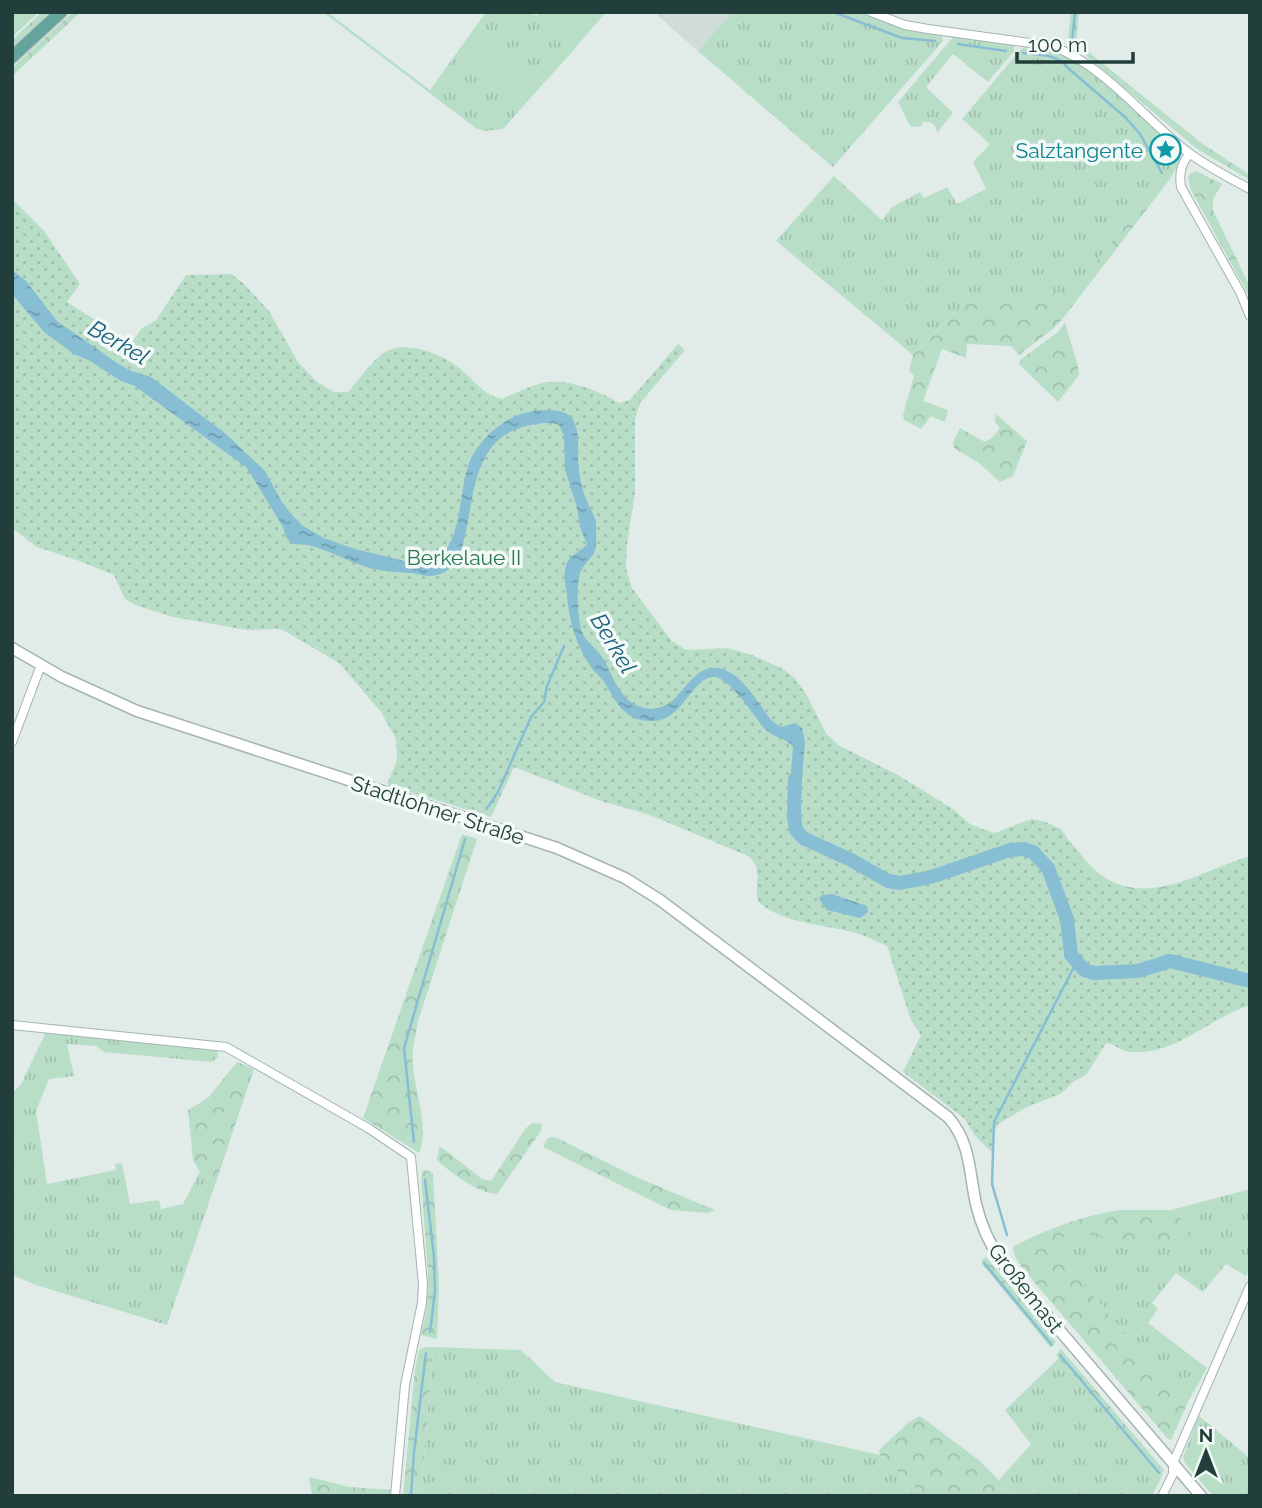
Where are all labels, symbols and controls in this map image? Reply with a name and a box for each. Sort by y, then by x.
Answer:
scale bar [1017,21,1132,65]
text: 100 m [1028,32,1087,57]
place icon: Salztangente [1149,133,1183,167]
place label: Salztangente [1015,138,1143,163]
water label: Berkel [84,314,154,370]
park label: Berkelaue II [407,545,521,570]
water label: Berkel [586,608,642,678]
street label: Stadtlohner Straße [348,770,528,850]
street label: Großemast [983,1238,1069,1338]
north arrow [1171,1417,1241,1487]
text: N [1199,1424,1213,1446]

